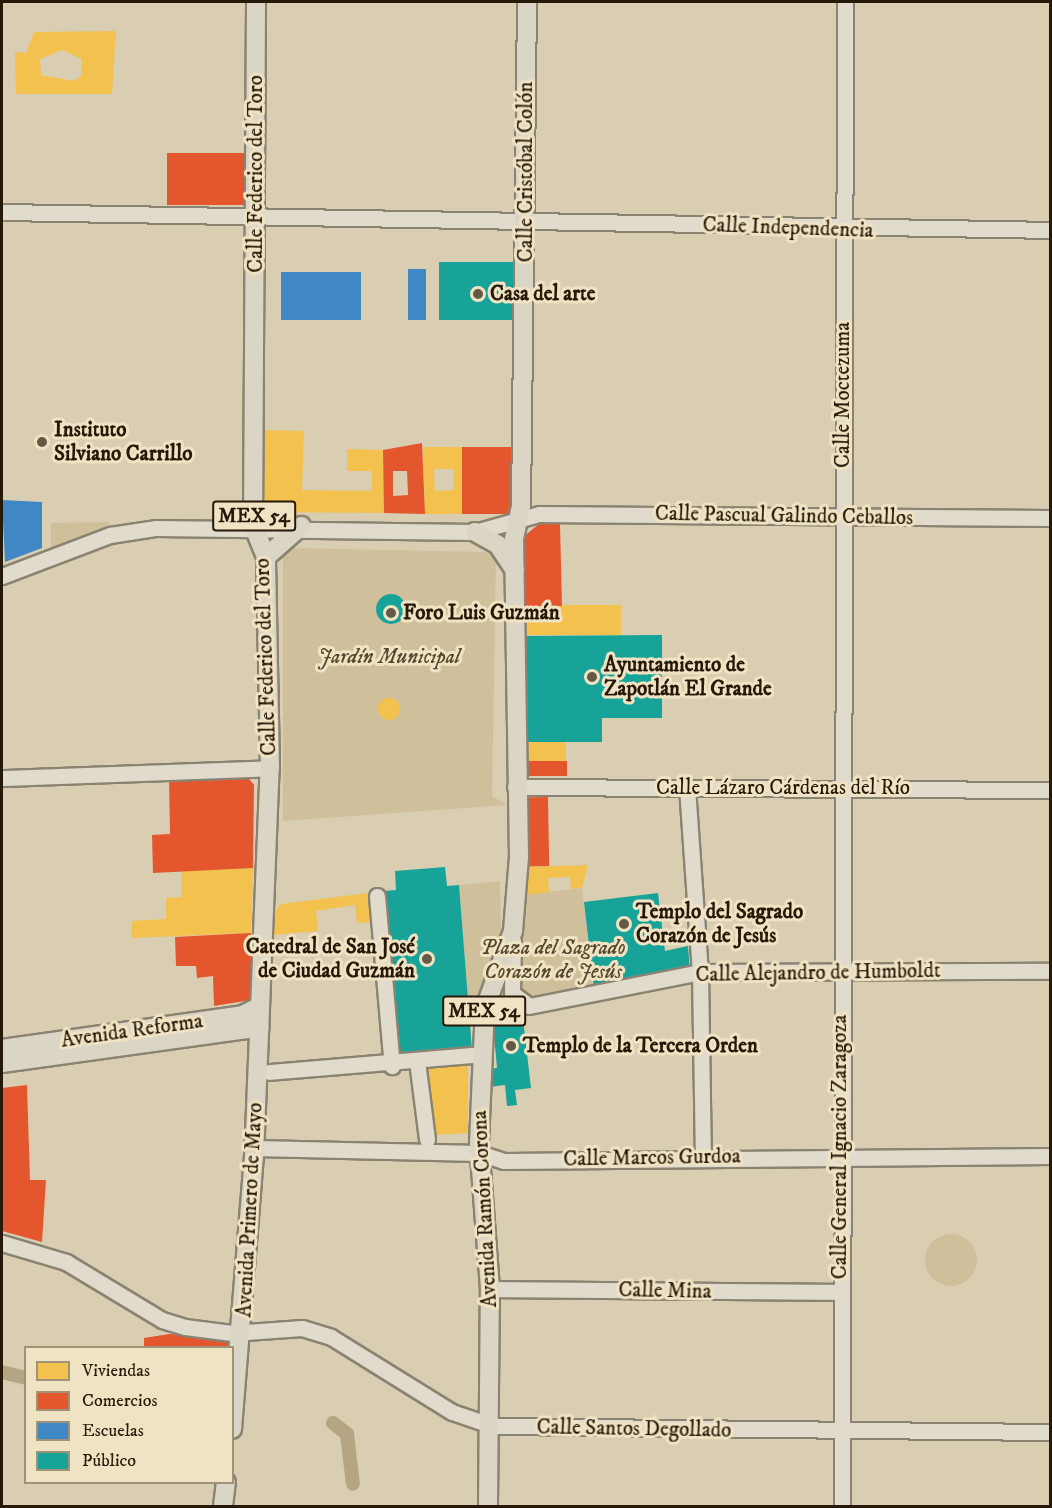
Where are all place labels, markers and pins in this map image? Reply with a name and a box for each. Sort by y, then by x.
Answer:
place label: Casa del arte [490,281,595,307]
marker: Casa del arte [471,287,485,301]
place label: Instituto Silviano Carrillo [54,417,192,467]
marker: Instituto Silviano Carrillo [35,435,49,449]
place label: Foro Luis Guzmán [403,600,560,626]
marker: Foro Luis Guzmán [384,606,398,620]
place label: Ayuntamiento de Zapotlán El Grande [604,652,772,702]
marker: Ayuntamiento de Zapotlán El Grande [585,670,599,684]
place label: Templo del Sagrado Corazón de Jesús [636,899,803,949]
marker: Templo del Sagrado Corazón de Jesús [617,917,631,931]
place label: Catedral de San José de Ciudad Guzmán [246,934,415,984]
marker: Catedral de San José de Ciudad Guzmán [420,952,434,966]
place label: Templo de la Tercera Orden [523,1033,758,1059]
marker: Templo de la Tercera Orden [504,1039,518,1053]

